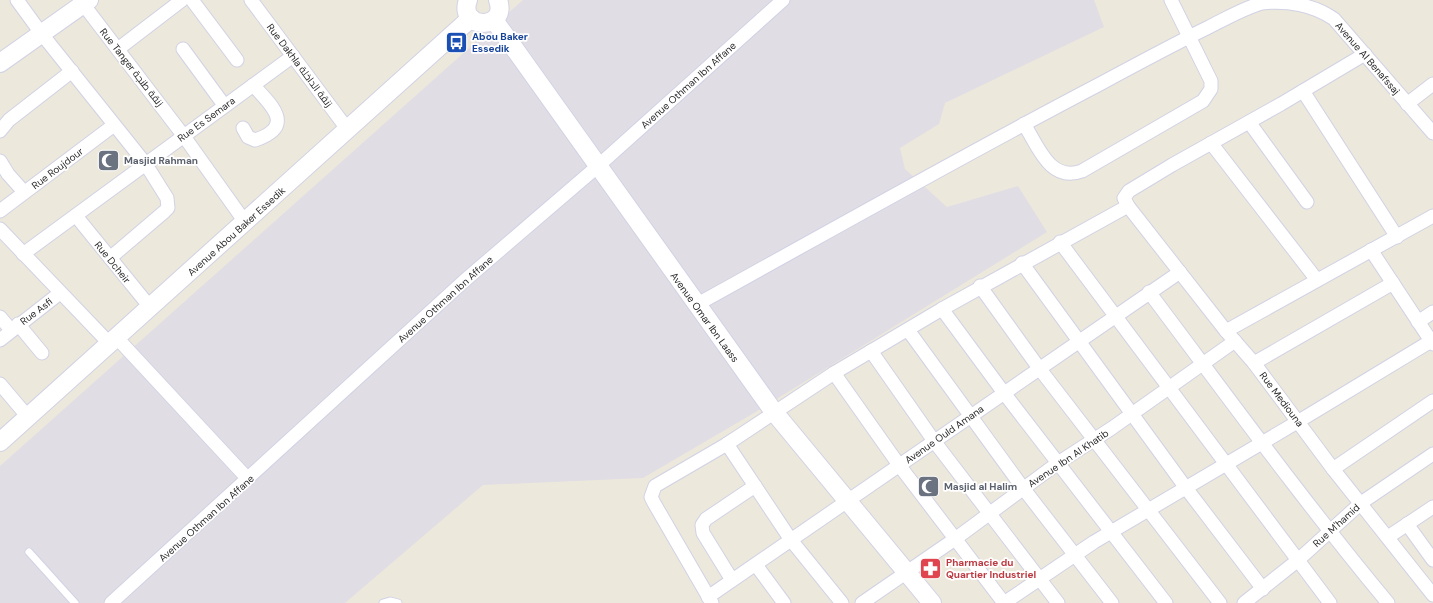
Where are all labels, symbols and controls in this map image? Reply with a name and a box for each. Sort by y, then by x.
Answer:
street label: Avenue Al Benafssaj [1332,19,1403,97]
street label: Rue Dakhla زنقة الداخلة [264,21,335,110]
street label: Rue Tanger زنقة طنجة [97,26,166,109]
bus stop icon: Abou Baker Essedik [443,29,469,55]
place label: Abou Baker Essedik [472,30,528,55]
street label: Avenue Othman Ibn Affane [638,39,739,132]
street label: Rue Es Semara [175,94,238,145]
street label: Rue Roujdour [29,145,86,192]
mosque icon: Masjid Rahman [96,147,122,173]
place label: Masjid Rahman [124,154,198,167]
street label: Avenue Abou Baker Essedik [185,184,288,279]
street label: Rue Dcheir [92,239,134,286]
street label: Avenue Othman Ibn Affane [395,253,496,346]
street label: Avenue Omar Ibn Laass [668,270,742,365]
street label: Rue Asfi [17,295,55,328]
street label: Rue Mediouna [1257,369,1307,429]
street label: Avenue Ould Amana [902,402,986,467]
street label: Avenue Ibn Al Khatib [1025,427,1111,490]
street label: Avenue Othman Ibn Affane [156,472,257,565]
mosque icon: Masjid al Halim [915,473,941,499]
place label: Masjid al Halim [944,480,1017,493]
street label: Rue M'hamid [1310,501,1363,550]
pharmacy icon: Pharmacie du Quartier Industriel [918,555,944,581]
place label: Pharmacie du Quartier Industriel [946,556,1036,581]

